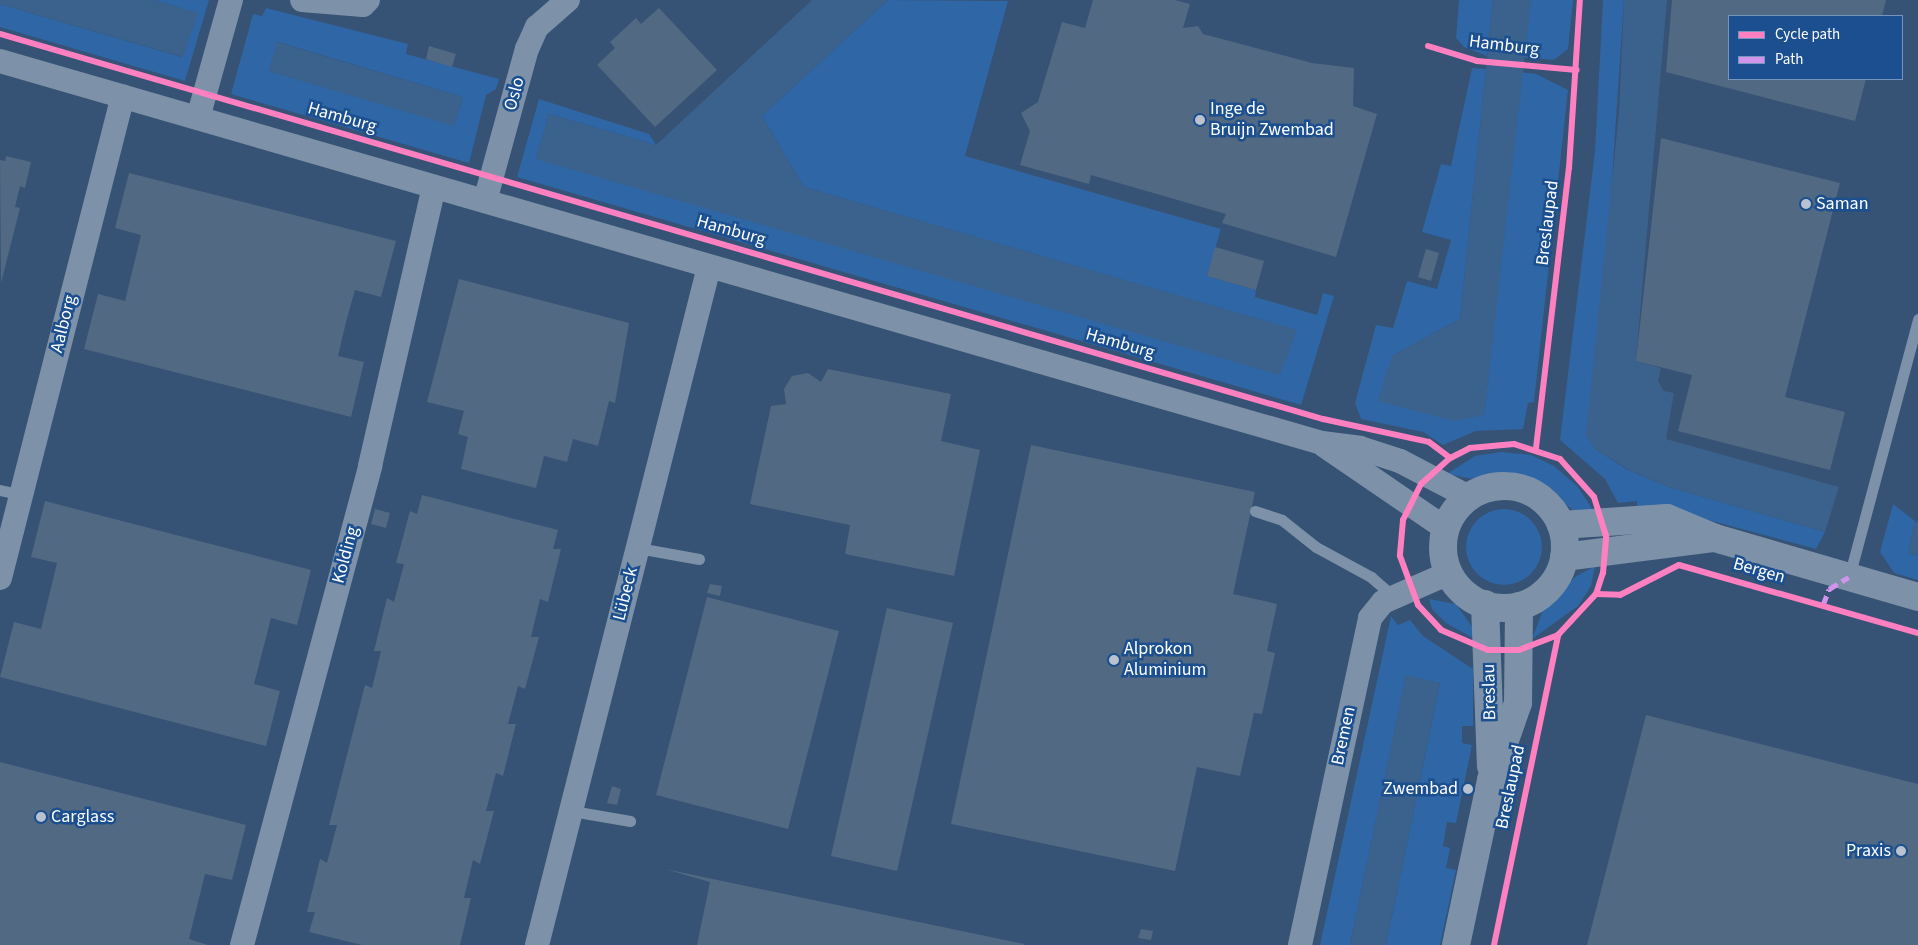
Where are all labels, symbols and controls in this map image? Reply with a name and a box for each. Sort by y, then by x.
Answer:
legend [1728,15,1903,80]
text: Cycle path [1775,24,1840,45]
street label: Hamburg [1468,31,1540,61]
text: Path [1775,49,1803,70]
street label: Oslo [500,75,530,113]
street label: Hamburg [305,98,379,138]
place label: Inge de Bruijn Zwembad [1210,99,1334,142]
marker: Inge de Bruijn Zwembad [1194,114,1206,126]
street label: Breslaupad [1532,179,1564,267]
place label: Saman [1816,193,1869,215]
marker: Saman [1800,198,1812,210]
street label: Hamburg [694,211,768,251]
street label: Aalborg [46,293,82,355]
street label: Hamburg [1083,324,1157,364]
street label: Kolding [328,524,364,586]
street label: Bergen [1730,553,1788,589]
street label: Lübeck [609,565,643,623]
place label: Alprokon Aluminium [1124,639,1206,682]
marker: Alprokon Aluminium [1108,654,1120,666]
street label: Breslau [1479,664,1501,720]
street label: Bremen [1327,705,1361,767]
street label: Breslaupad [1492,743,1530,831]
place label: Zwembad [1383,778,1458,800]
marker: Zwembad [1462,783,1474,795]
place label: Carglass [51,806,114,828]
marker: Carglass [35,811,47,823]
place label: Praxis [1846,840,1891,862]
marker: Praxis [1895,845,1907,857]

